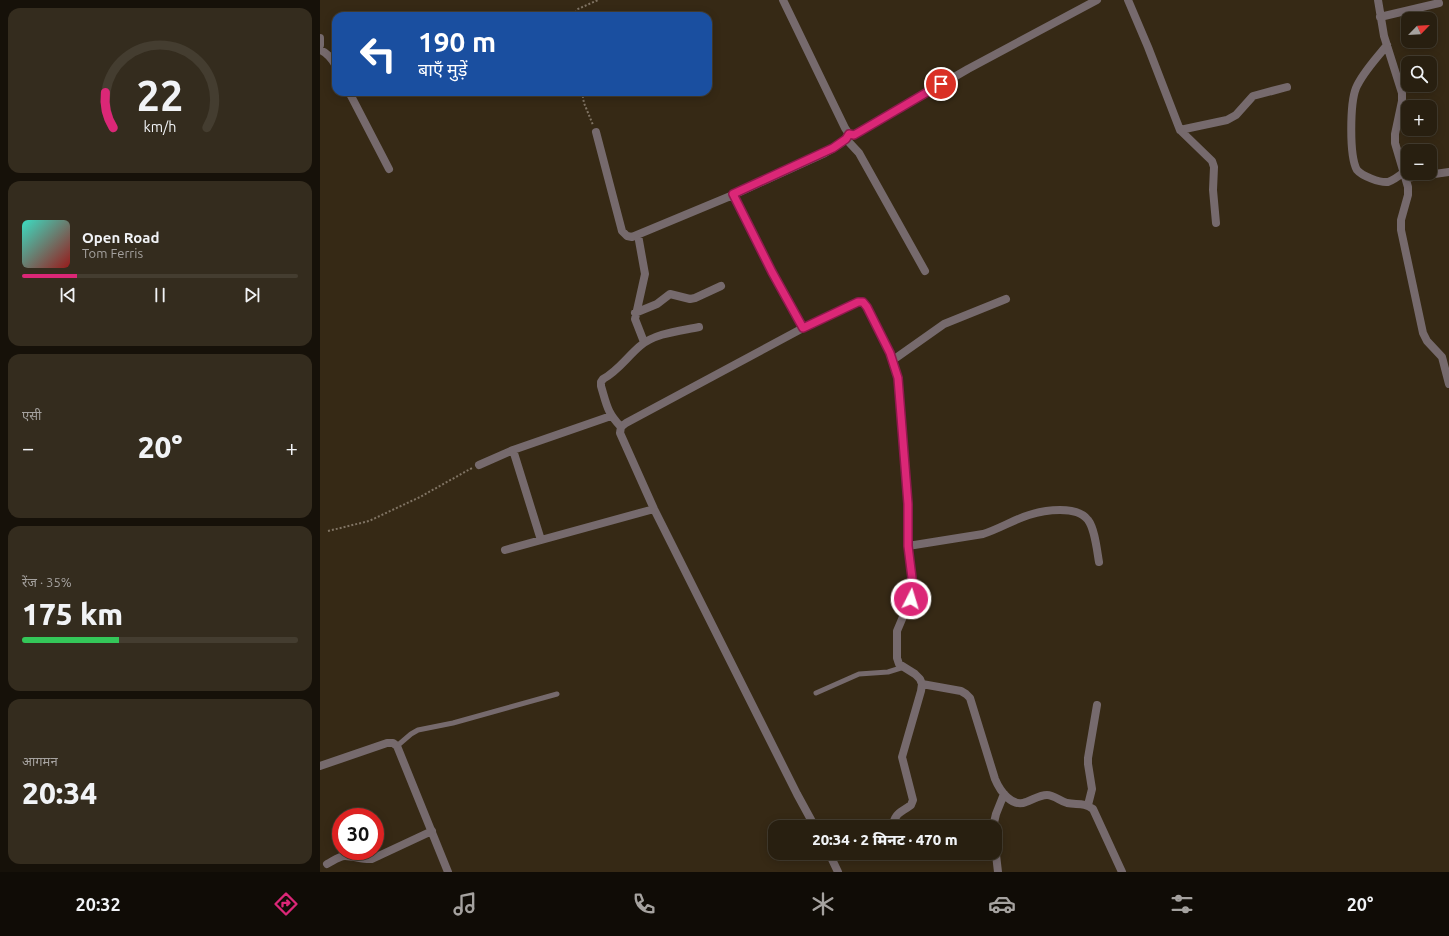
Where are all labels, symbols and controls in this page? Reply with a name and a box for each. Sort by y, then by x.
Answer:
north arrow [1401,12,1437,48]
map controls [1401,12,1437,180]
text: 190 m [418,26,496,57]
icon: left [352,28,404,80]
button: search [1401,56,1437,92]
text: बाएँ मुड़ें [418,59,467,79]
pin [924,67,958,101]
text: 22 [137,72,183,119]
icon: arrive [930,73,952,95]
button: + [1401,100,1437,136]
text: km/h [144,119,176,135]
button: − [1401,144,1437,180]
text: Open Road [82,229,159,246]
text: Tom Ferris [82,246,143,260]
icon: previous [57,284,79,306]
icon: pause [149,284,171,306]
icon: next [241,284,263,306]
text: एसी [22,408,41,422]
text: 20° [138,430,182,464]
text: − [22,435,34,460]
text: + [286,435,298,460]
text: रेंज · 35% [22,575,72,589]
position arrow [890,578,932,620]
text: 175 km [22,597,123,631]
text: आगमन [22,754,58,768]
text: 20:34 [22,776,97,810]
speed limit sign: 30 [332,808,384,860]
text: 20:34 · 2 मिनट · 470 m [812,831,958,848]
icon: directions [272,890,300,918]
icon: music [451,890,479,918]
icon: phone [630,890,658,918]
icon: climate [809,890,837,918]
icon: car [988,890,1016,918]
icon: filters [1168,890,1196,918]
text: 20:32 [76,894,121,914]
text: 20° [1347,894,1373,914]

